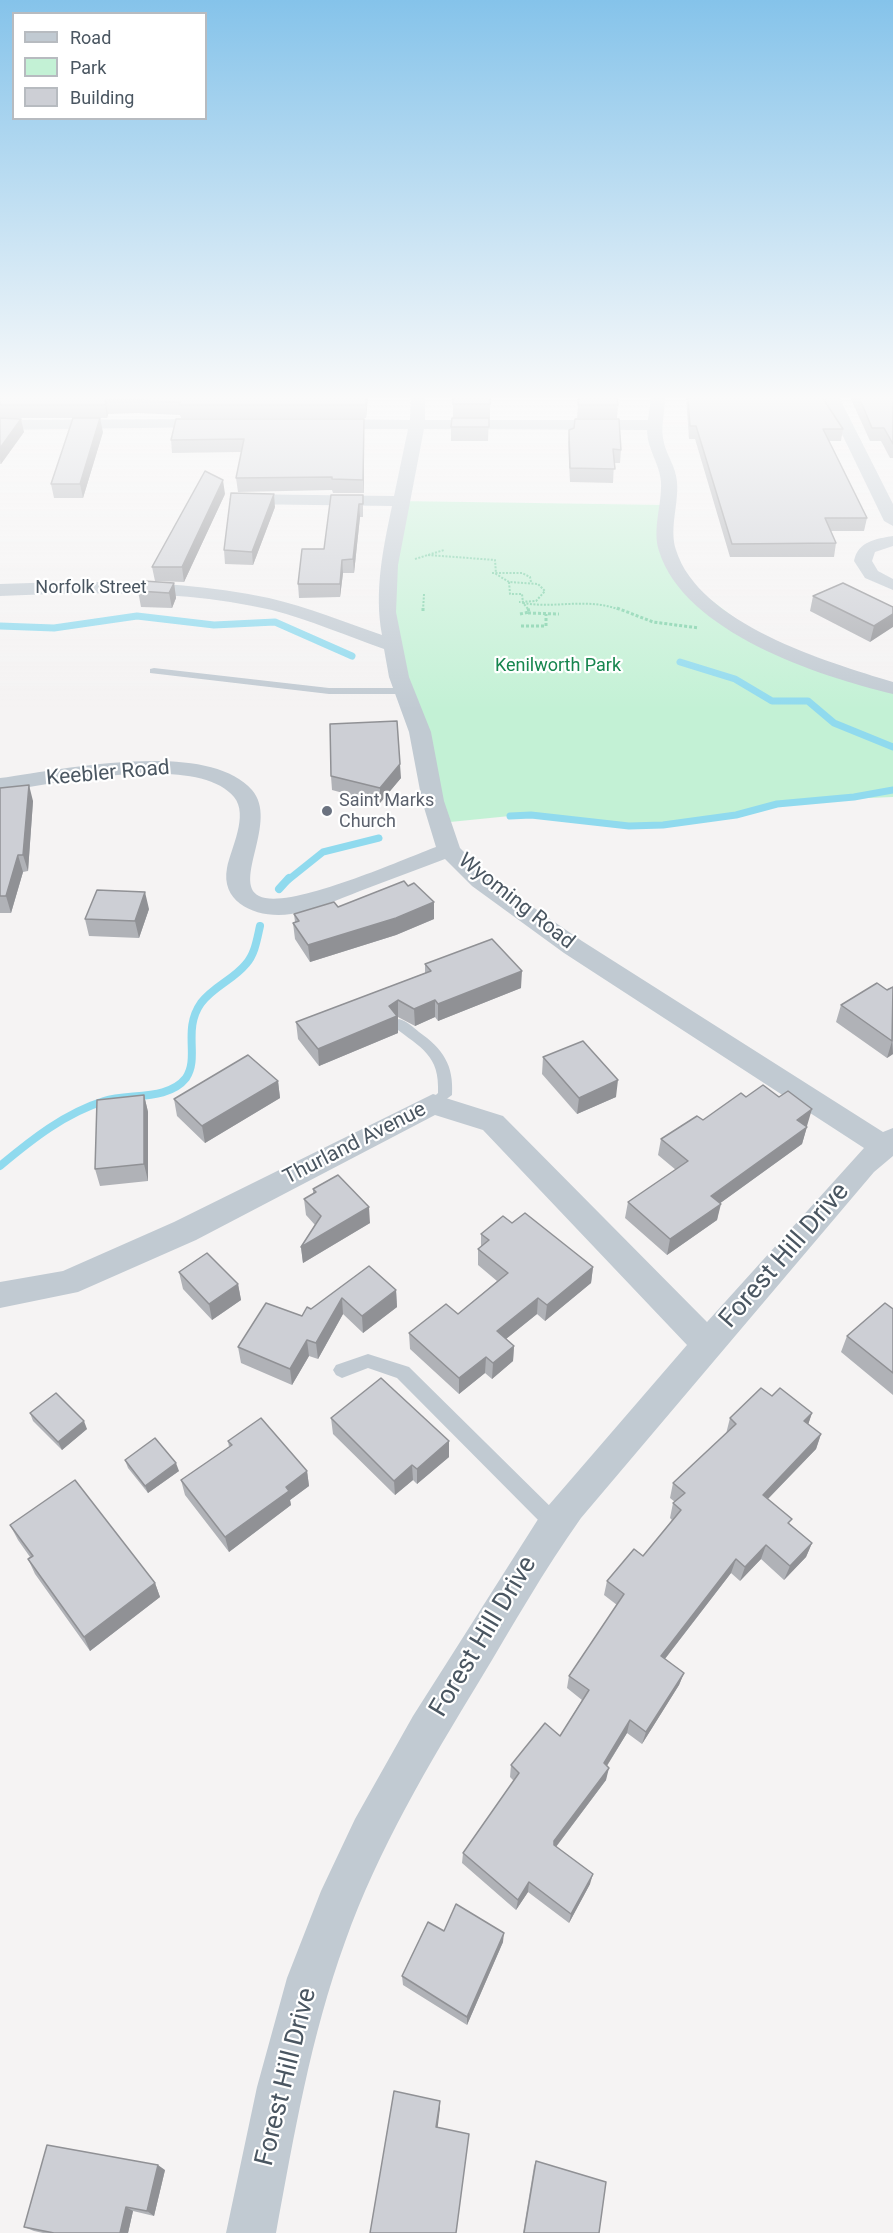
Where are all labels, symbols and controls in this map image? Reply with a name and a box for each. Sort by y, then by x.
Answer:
legend [12,12,207,120]
text: Road [70,27,111,48]
text: Park [70,57,106,78]
text: Building [70,87,134,108]
street label: Norfolk Street [35,577,147,599]
park label: Kenilworth Park [495,655,621,677]
street label: Keebler Road [45,756,171,792]
place label: Saint Marks Church [339,790,434,832]
marker: Saint Marks Church [320,804,334,818]
street label: Wyoming Road [453,849,579,955]
street label: Thurland Avenue [279,1097,431,1191]
street label: Forest Hill Drive [714,1177,856,1335]
street label: Forest Hill Drive [424,1551,544,1723]
street label: Forest Hill Drive [250,1985,324,2169]

